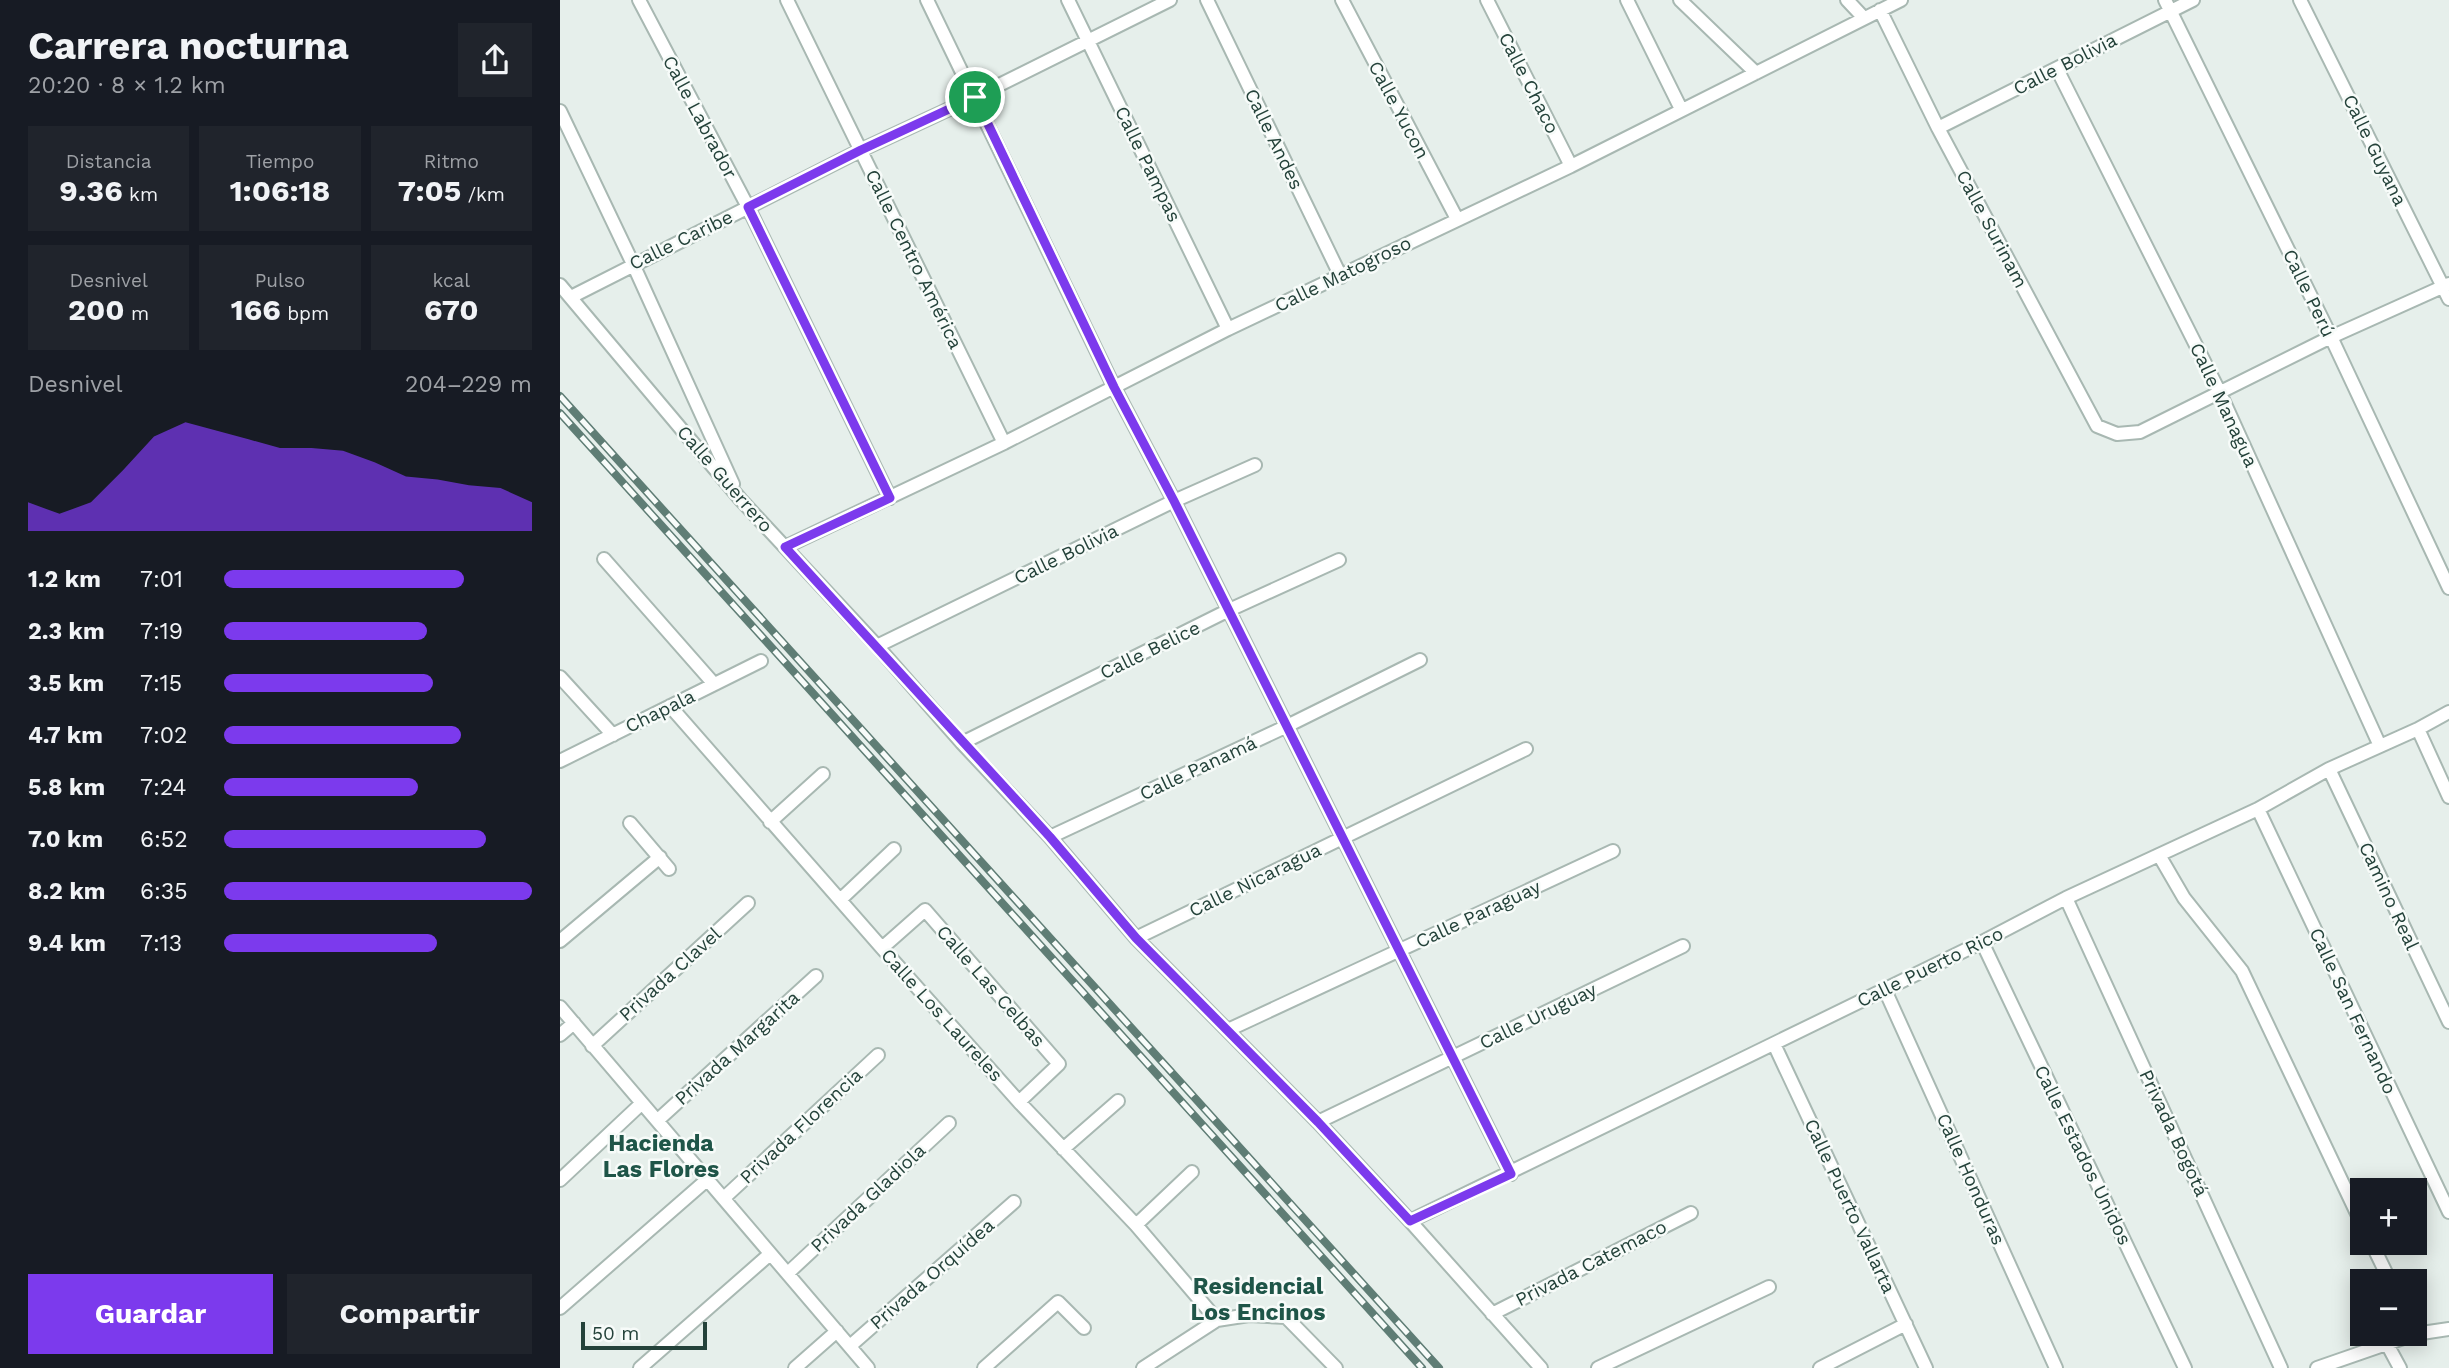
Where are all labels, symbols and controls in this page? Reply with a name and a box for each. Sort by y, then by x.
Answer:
button: share [458,23,532,97]
text: Carrera nocturna [28,24,349,68]
street label: Calle Bolivia [2009,28,2121,100]
street label: Calle Chaco [1494,29,1564,137]
street label: Calle Labrador [658,51,742,183]
street label: Calle Yucon [1364,57,1434,163]
pin [945,67,1005,127]
text: 20:20 · 8 × 1.2 km [28,72,226,99]
icon: arrive [956,78,994,116]
street label: Calle Andes [1240,85,1308,193]
street label: Calle Guyana [2338,91,2412,210]
street label: Calle Pampas [1110,102,1186,226]
text: Distancia [66,150,151,173]
text: Tiempo [246,150,314,173]
text: Ritmo [424,150,479,173]
street label: Calle Centro América [861,166,968,353]
street label: Calle Surinam [1951,166,2033,292]
text: 9.36 [59,173,123,208]
text: 1:06:18 [230,173,330,208]
text: 7:05 [398,173,461,208]
text: km [123,183,158,206]
text: /km [461,183,505,206]
street label: Calle Caribe [625,205,737,275]
street label: Calle Matogroso [1271,231,1415,317]
street label: Calle Perú [2278,245,2340,341]
text: Desnivel [70,269,148,292]
text: Pulso [255,269,305,292]
text: kcal [433,269,470,292]
text: 200 [68,292,125,327]
text: 166 [231,292,281,327]
text: 670 [424,292,479,327]
text: m [125,302,149,325]
text: bpm [281,302,329,325]
street label: Calle Managua [2185,339,2263,471]
text: Desnivel [28,371,123,398]
text: 204–229 m [405,371,532,398]
street label: Calle Guerrero [672,421,778,537]
street label: Calle Bolivia [1010,519,1122,589]
text: 1.2 km [28,566,101,593]
text: 7:01 [140,566,183,593]
street label: Calle Belice [1096,616,1204,684]
text: 2.3 km [28,618,105,645]
text: 7:19 [140,618,183,645]
text: 3.5 km [28,670,104,697]
text: 7:15 [140,670,182,697]
street label: Chapala [621,684,699,738]
text: 4.7 km [28,722,103,749]
text: 7:02 [140,722,187,749]
street label: Calle Panamá [1136,731,1260,805]
text: 5.8 km [28,774,105,801]
text: 7:24 [140,774,186,801]
text: 7.0 km [28,826,103,853]
text: 6:52 [140,826,188,853]
street label: Calle Nicaragua [1185,838,1325,922]
street label: Camino Real [2354,838,2424,954]
street label: Calle Paraguay [1412,875,1544,953]
text: 8.2 km [28,878,105,905]
text: 6:35 [140,878,188,905]
street label: Calle Las Celbas [932,920,1050,1052]
street label: Privada Clavel [614,922,726,1026]
street label: Calle Puerto Rico [1853,922,2007,1012]
street label: Calle San Fernando [2304,924,2402,1098]
text: 9.4 km [28,930,106,957]
text: 7:13 [140,930,182,957]
street label: Calle Los Laureles [876,944,1008,1086]
street label: Calle Uruguay [1476,978,1601,1054]
street label: Privada Margarita [670,986,804,1110]
street label: Calle Estados Unidos [2029,1061,2137,1249]
street label: Privada Florencia [735,1063,867,1189]
street label: Privada Bogotá [2135,1066,2214,1200]
street label: Calle Honduras [1932,1110,2010,1248]
street label: Calle Puerto Vallarta [1799,1115,1901,1297]
district label: Hacienda Las Flores [603,1130,719,1183]
street label: Privada Gladiola [806,1139,930,1257]
map controls [2350,1178,2427,1346]
button: + [2350,1178,2427,1255]
street label: Privada Orquídea [865,1214,999,1334]
street label: Privada Catemaco [1511,1215,1671,1311]
button: − [2350,1269,2427,1346]
district label: Residencial Los Encinos [1190,1273,1326,1326]
button: Guardar [28,1274,273,1354]
button: Compartir [287,1274,532,1354]
scale bar [581,1319,707,1351]
text: 50 m [592,1322,639,1345]

